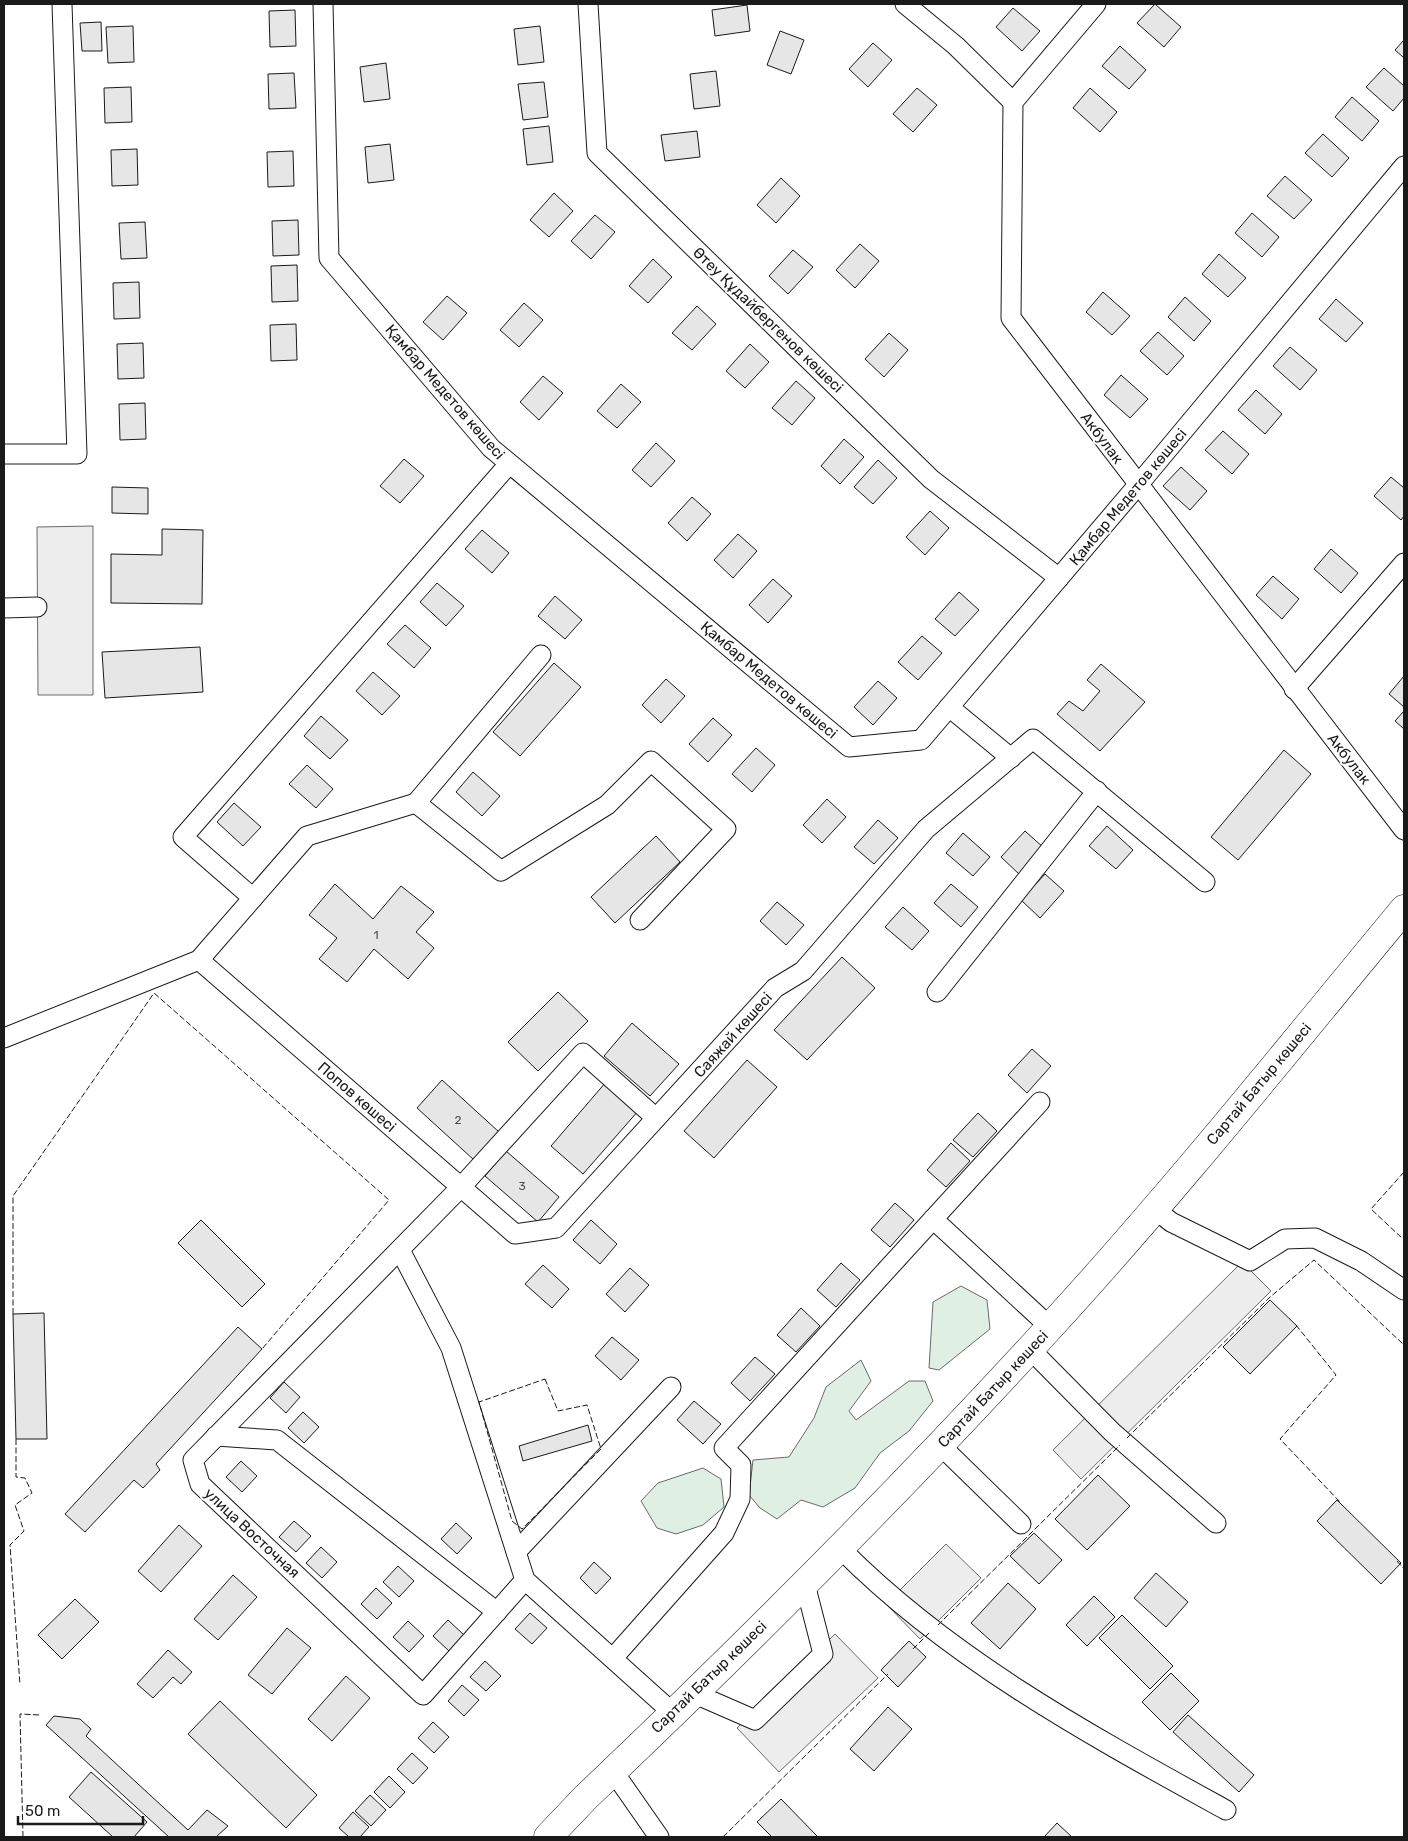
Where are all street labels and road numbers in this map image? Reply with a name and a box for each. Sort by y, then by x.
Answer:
street label: Өтеу Құдайбергенов көшесі [689,243,847,397]
street label: Қамбар Медетов көшесі [381,321,509,463]
street label: Акбулак [1077,409,1127,467]
street label: Қамбар Медетов көшесі [1065,425,1191,569]
street label: Қамбар Медетов көшесі [697,617,841,743]
street label: Акбулак [1324,730,1374,788]
street label: Саяжай көшесі [690,989,776,1081]
street label: Сартай Батыр көшесі [1203,1019,1315,1149]
street label: Попов көшесі [314,1058,400,1136]
street label: Сартай Батыр көшесі [934,1327,1052,1451]
street label: улица Восточная [201,1484,303,1582]
street label: Сартай Батыр көшесі [648,1617,770,1737]

